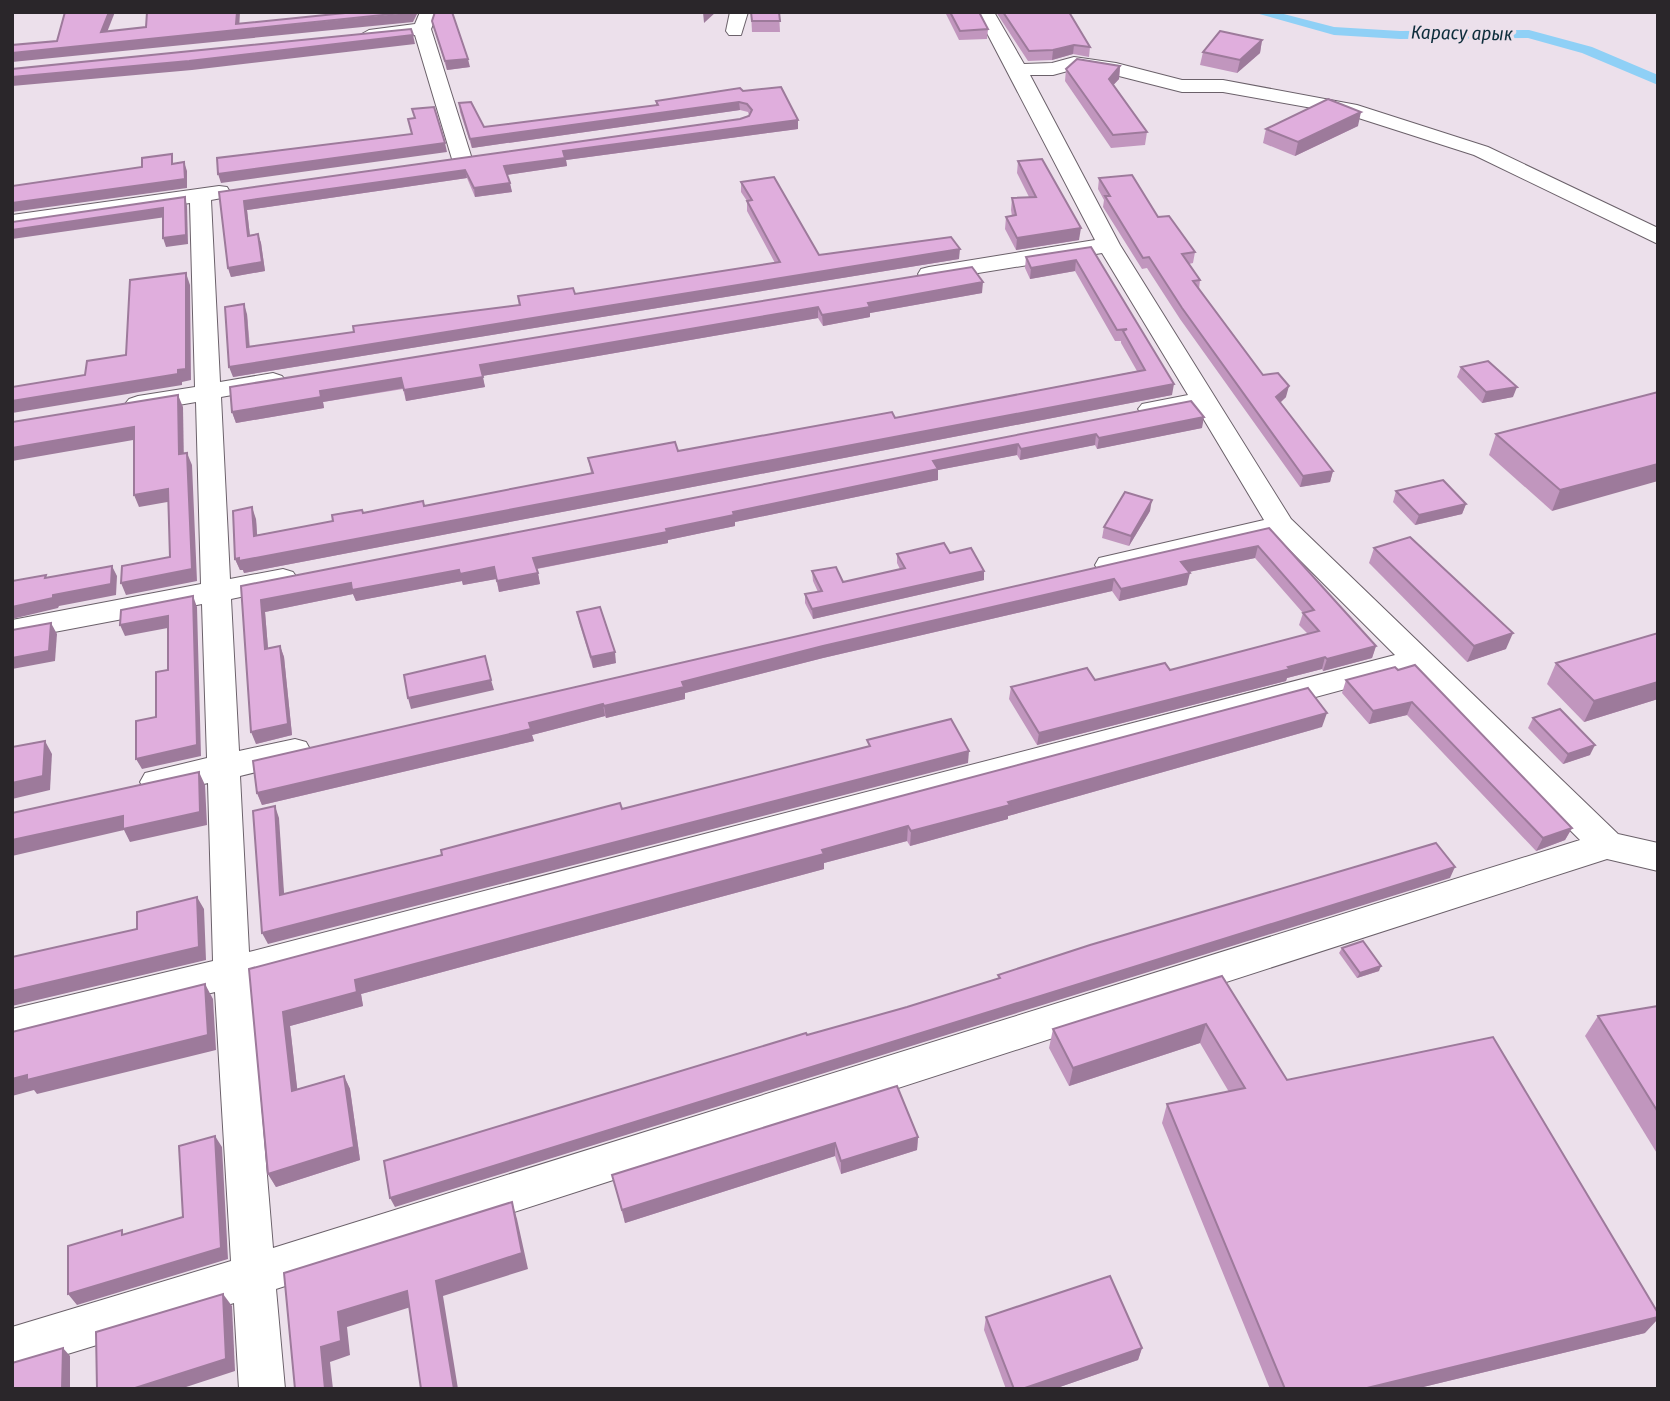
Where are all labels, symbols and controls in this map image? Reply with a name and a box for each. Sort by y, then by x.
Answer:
water label: Карасу арык [1411,21,1513,45]

